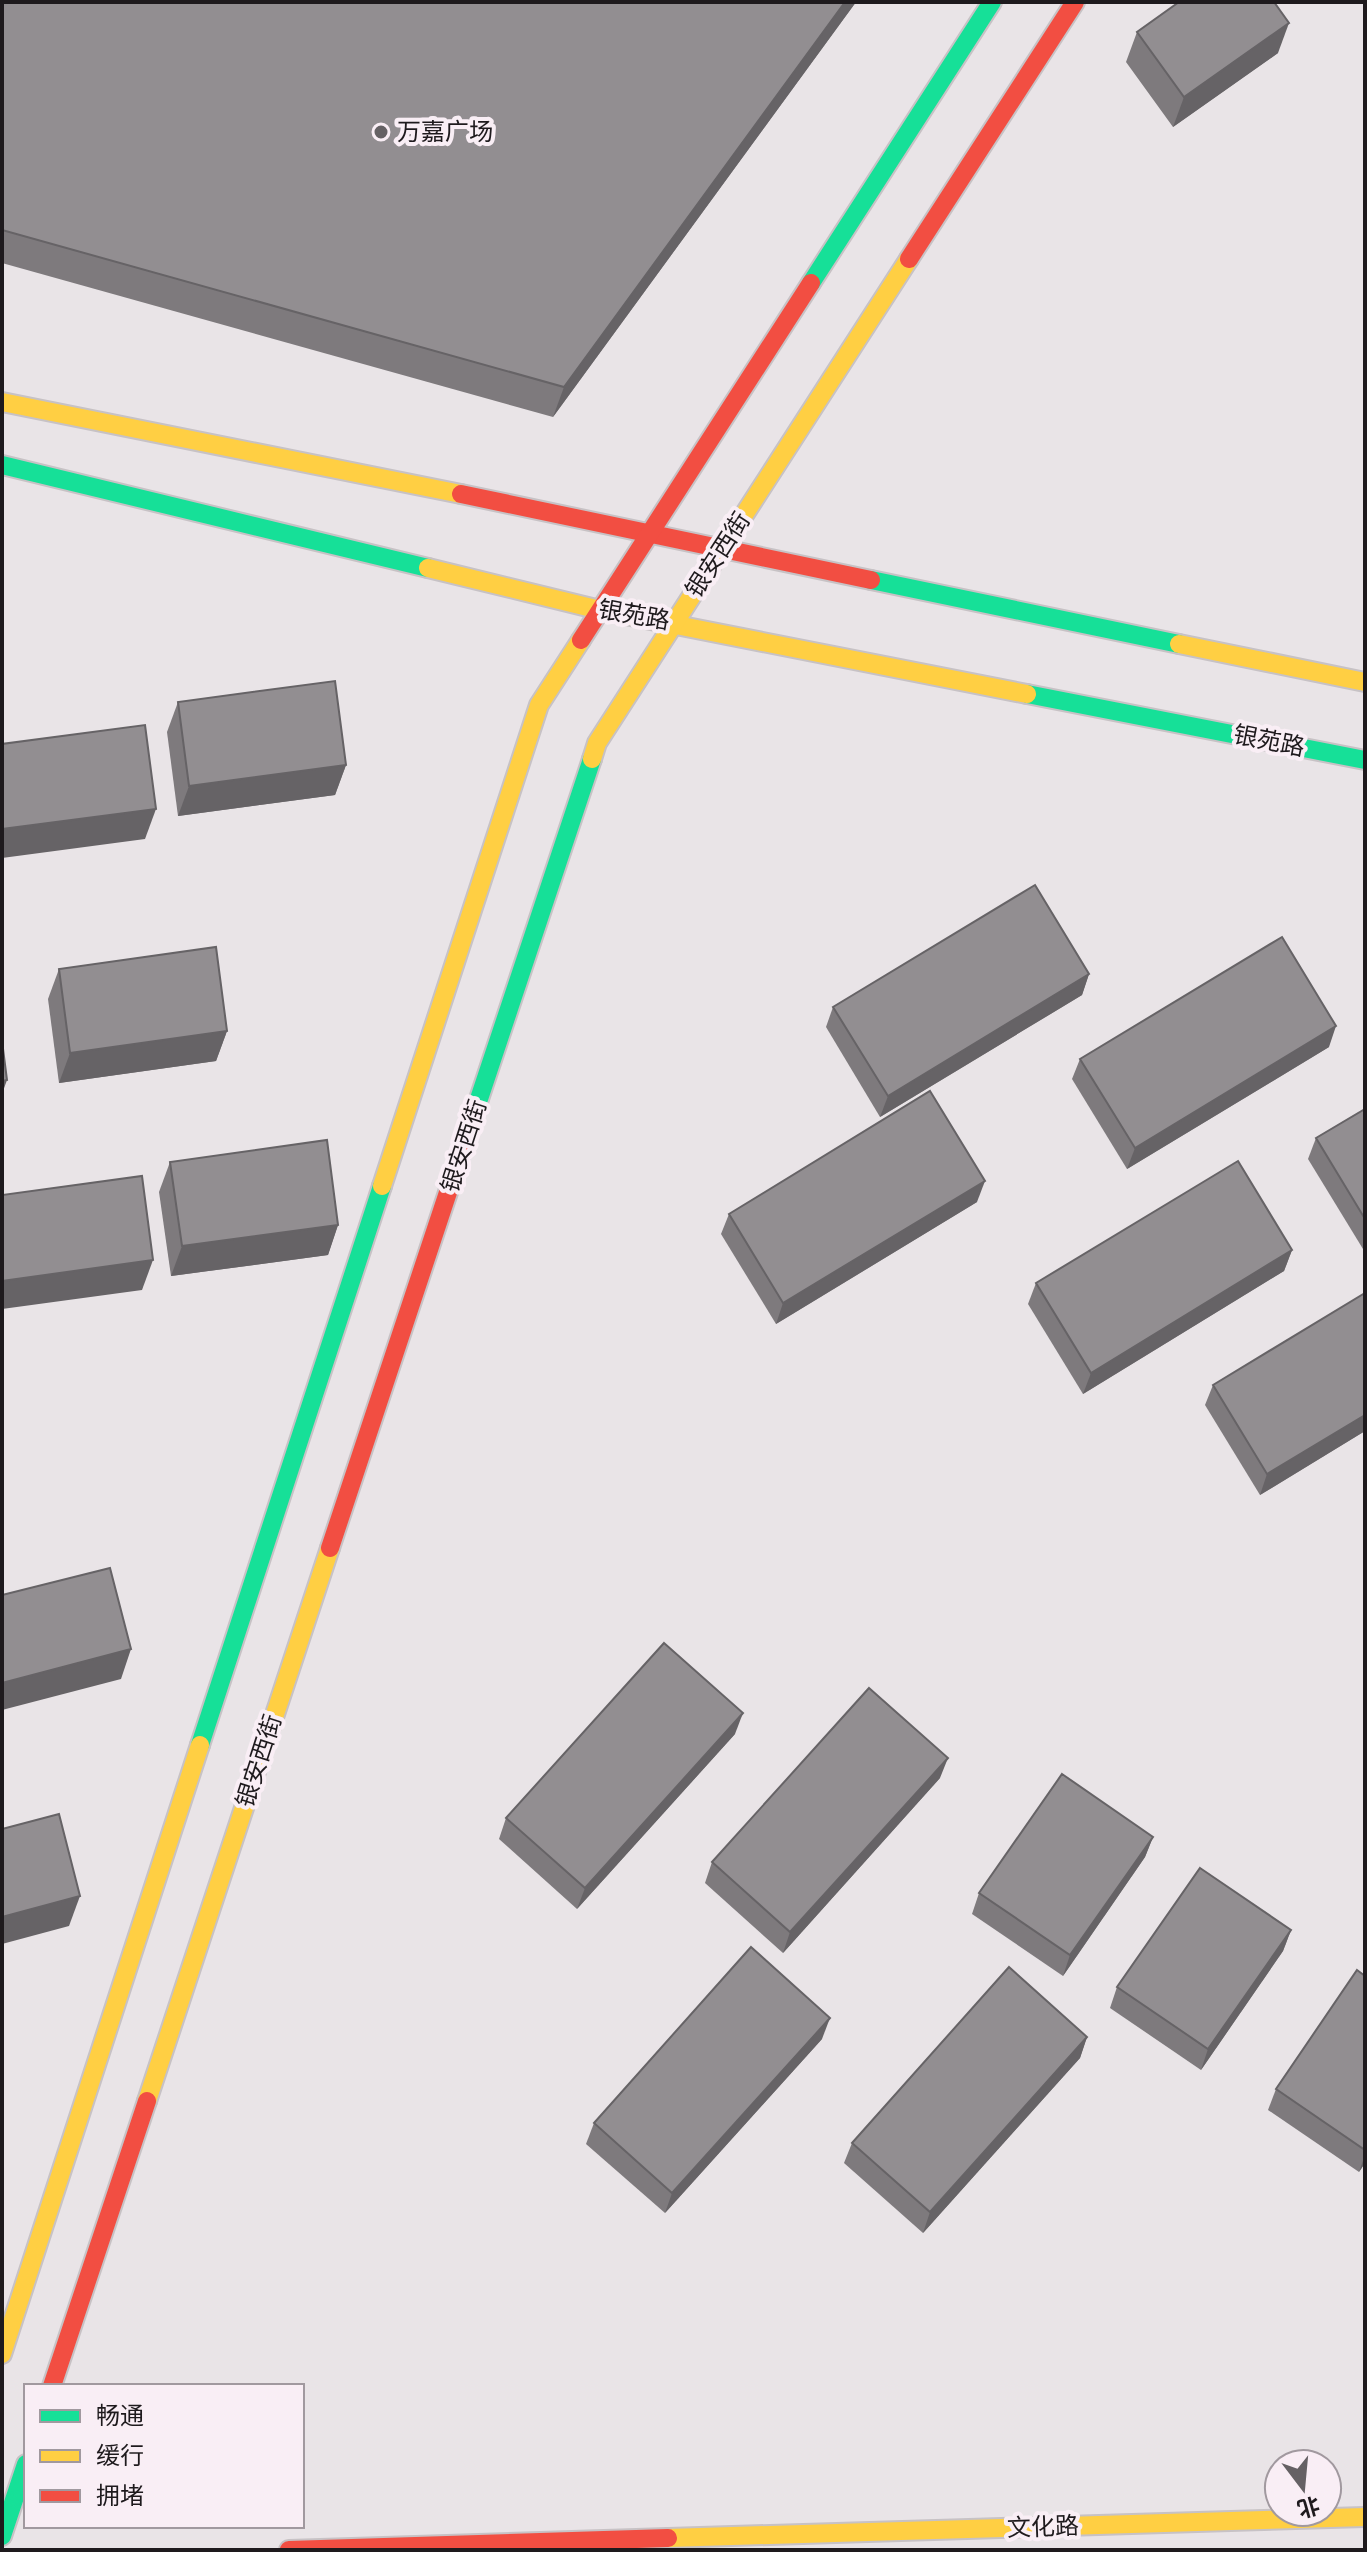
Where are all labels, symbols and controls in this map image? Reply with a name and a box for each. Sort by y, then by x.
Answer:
place label: 万嘉广场 [397,117,493,146]
marker: 万嘉广场 [372,123,390,141]
street label: 银安西街 [679,507,756,603]
street label: 银苑路 [596,594,672,635]
street label: 银苑路 [1231,719,1307,762]
street label: 银安西街 [435,1096,492,1196]
street label: 银安西街 [230,1711,287,1811]
legend [24,2384,304,2528]
text: 畅通 [96,2401,144,2430]
text: 缓行 [96,2441,144,2470]
north arrow [1263,2448,1343,2528]
text: 拥堵 [96,2481,144,2510]
text: 北 [1294,2492,1323,2523]
street label: 文化路 [1006,2511,1079,2542]

